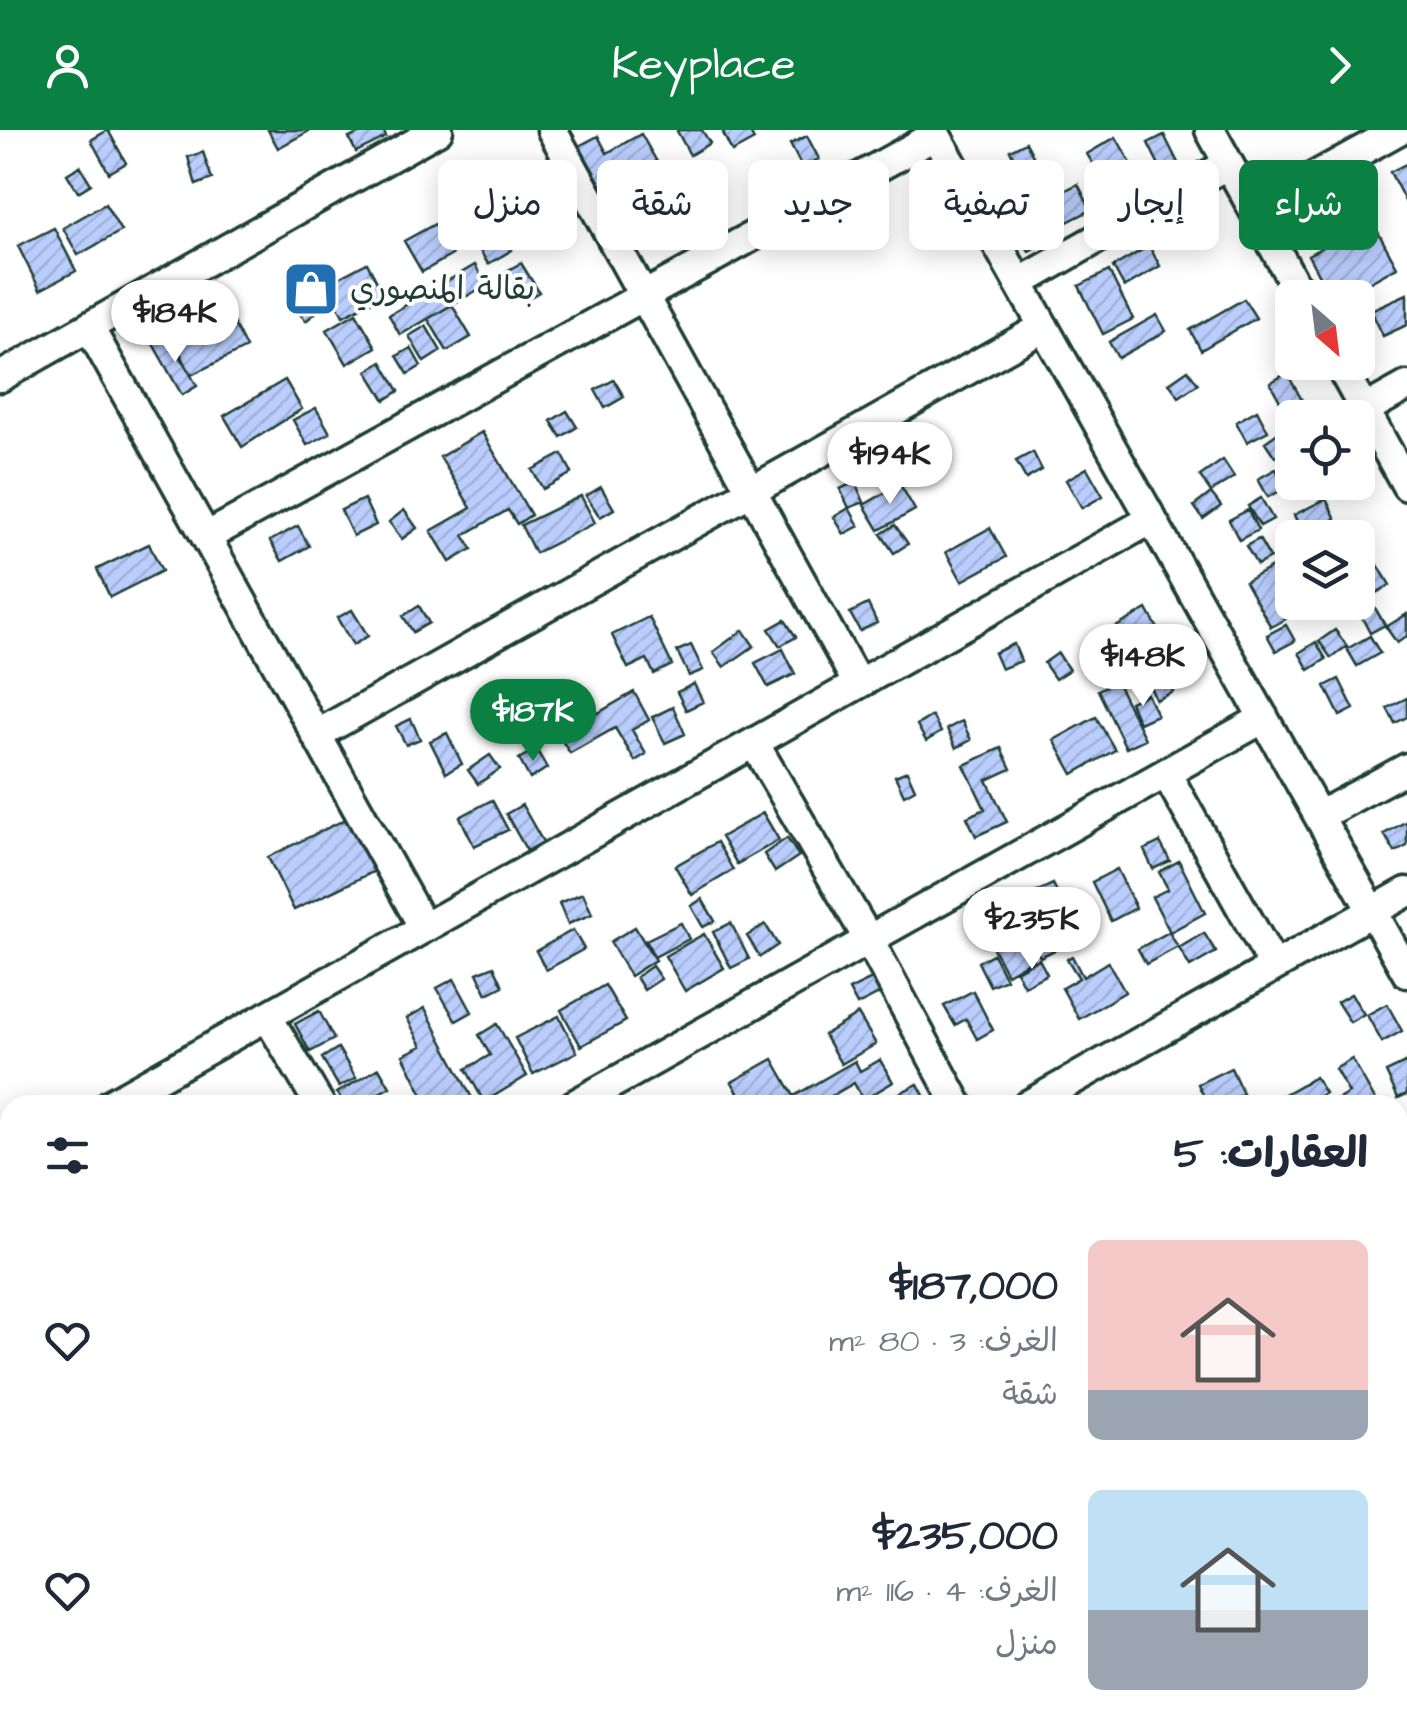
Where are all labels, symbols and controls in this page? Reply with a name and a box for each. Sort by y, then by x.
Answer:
text: Keyplace [611,34,796,96]
icon: person [40,38,95,93]
icon: forward [1312,38,1367,93]
chip: منزل [438,160,577,250]
chip: شقة [597,160,728,250]
chip: جديد [748,160,889,250]
chip: تصفية [909,160,1064,250]
chip: إيجار [1084,160,1219,250]
chip: شراء [1239,160,1378,250]
shop icon: بقالة المنصوري [281,259,341,319]
place label: بقالة المنصوري [350,267,535,312]
pin: $184K [105,280,245,365]
north arrow [1275,280,1375,380]
map controls [1275,280,1375,620]
text: $184K [133,290,217,335]
button: locate [1275,400,1375,500]
pin: $194K [820,422,960,507]
text: $194K [849,432,931,477]
button: layers [1275,520,1375,620]
pin: $148K [1073,624,1213,709]
text: $148K [1101,634,1185,679]
pin: $187K [463,679,603,764]
text: $187K [492,689,574,734]
pin: $235K [962,887,1102,972]
text: $235K [985,897,1079,942]
text: العقارات: 5 [1174,1126,1368,1184]
icon: filters [40,1128,95,1183]
text: $187,000 [889,1258,1058,1316]
icon: home [1168,1280,1288,1400]
icon: heart [40,1313,95,1368]
text: الغرف: 3 · 80 m² [829,1319,1058,1364]
text: شقة [1002,1372,1058,1417]
text: $235,000 [873,1508,1058,1566]
icon: home [1168,1530,1288,1650]
icon: heart [40,1563,95,1618]
text: الغرف: 4 · 116 m² [836,1569,1058,1614]
text: منزل [995,1622,1058,1667]

